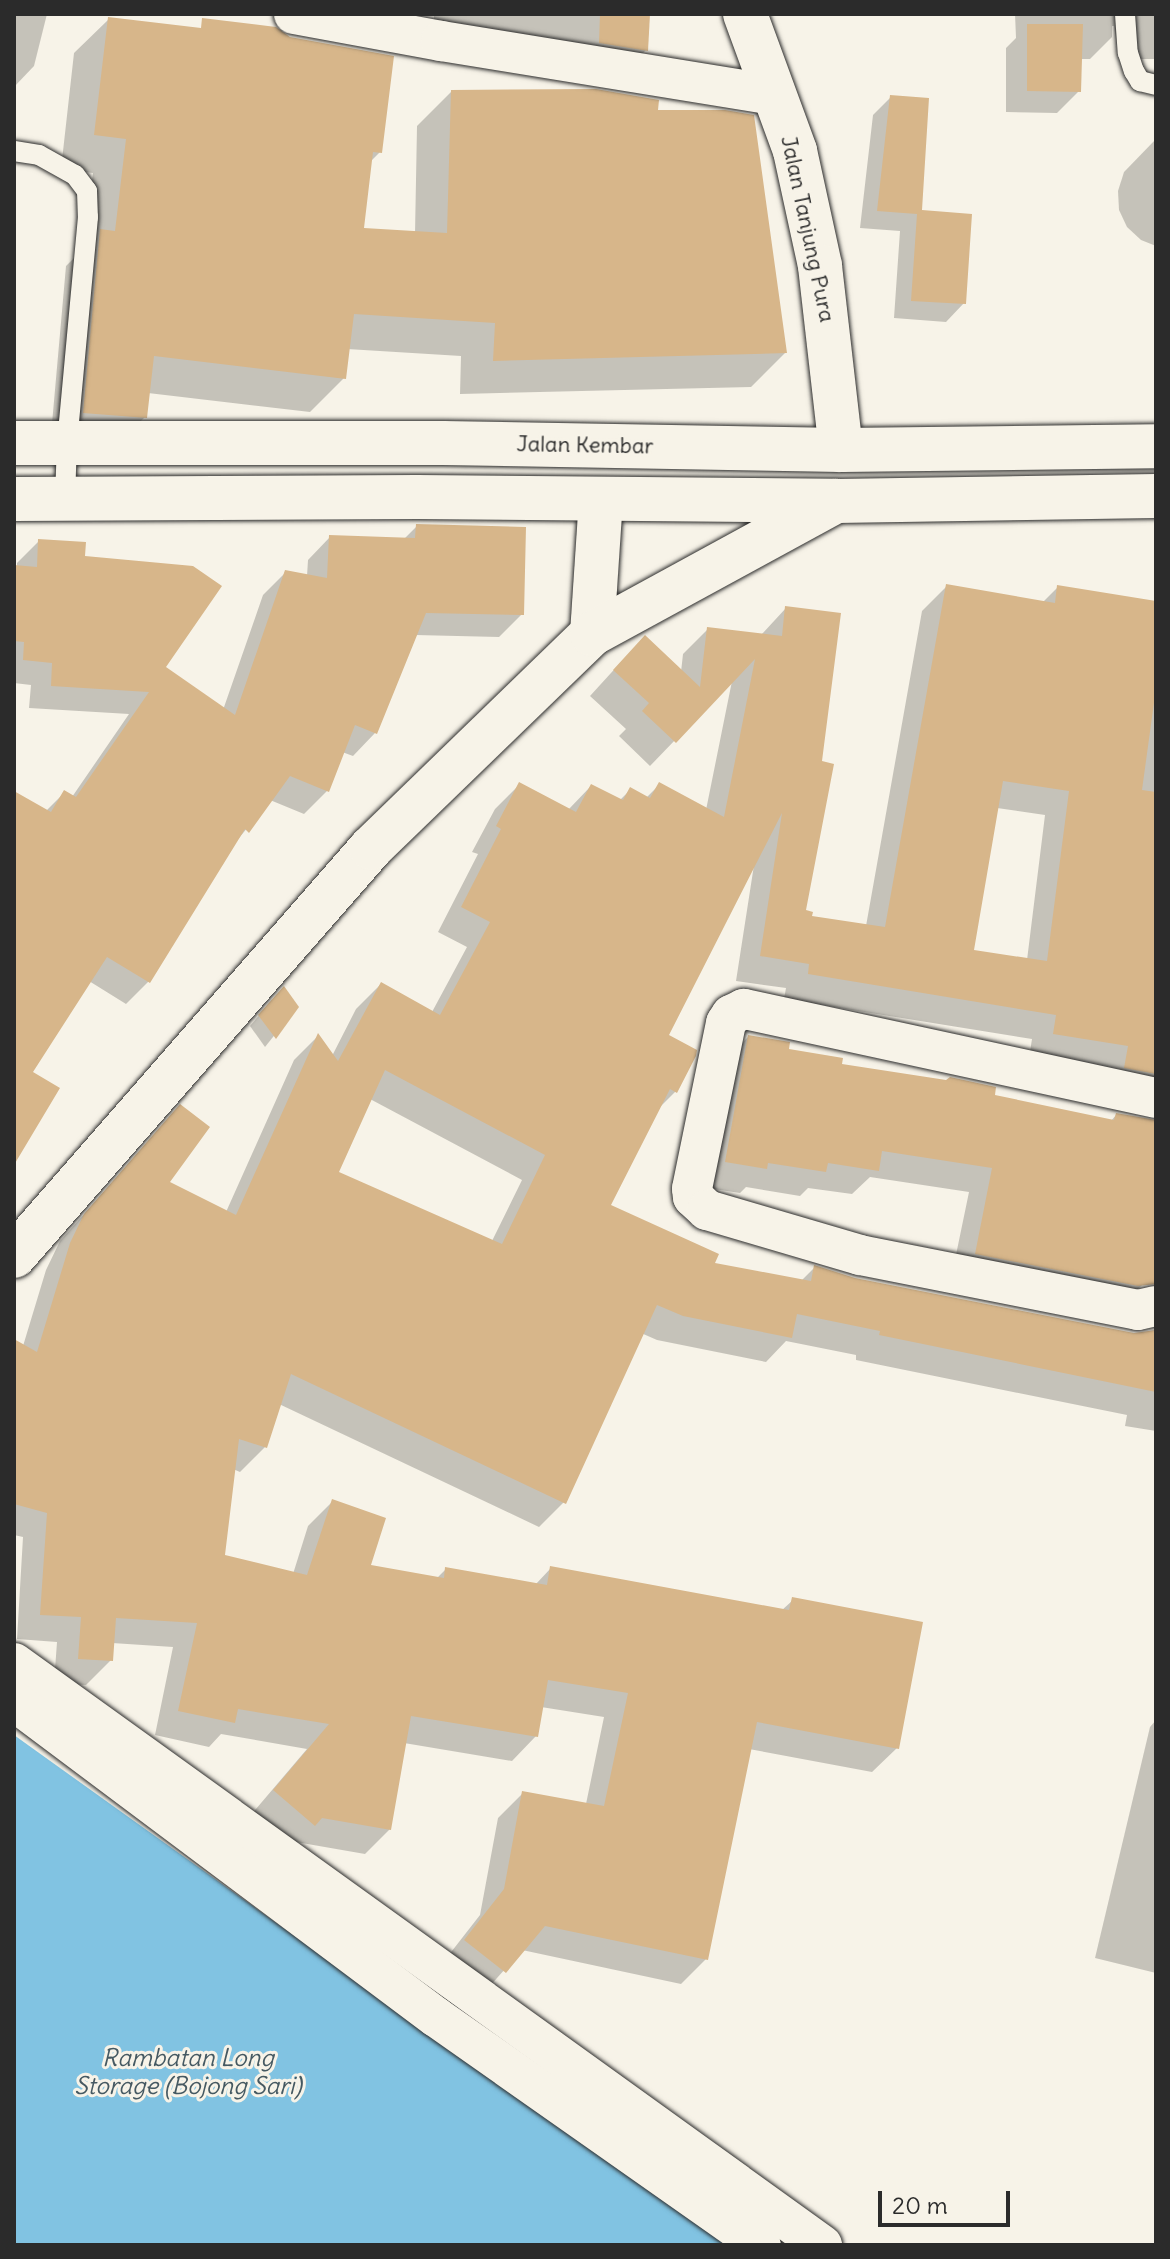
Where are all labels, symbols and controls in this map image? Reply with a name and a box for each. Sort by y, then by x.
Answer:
street label: Jalan Tanjung Pura [775,133,841,325]
street label: Jalan Kembar [516,431,654,459]
water label: Rambatan Long Storage (Bojong Sari) [74,2044,302,2100]
scale bar [882,2175,1014,2225]
text: 20 m [892,2190,948,2220]

